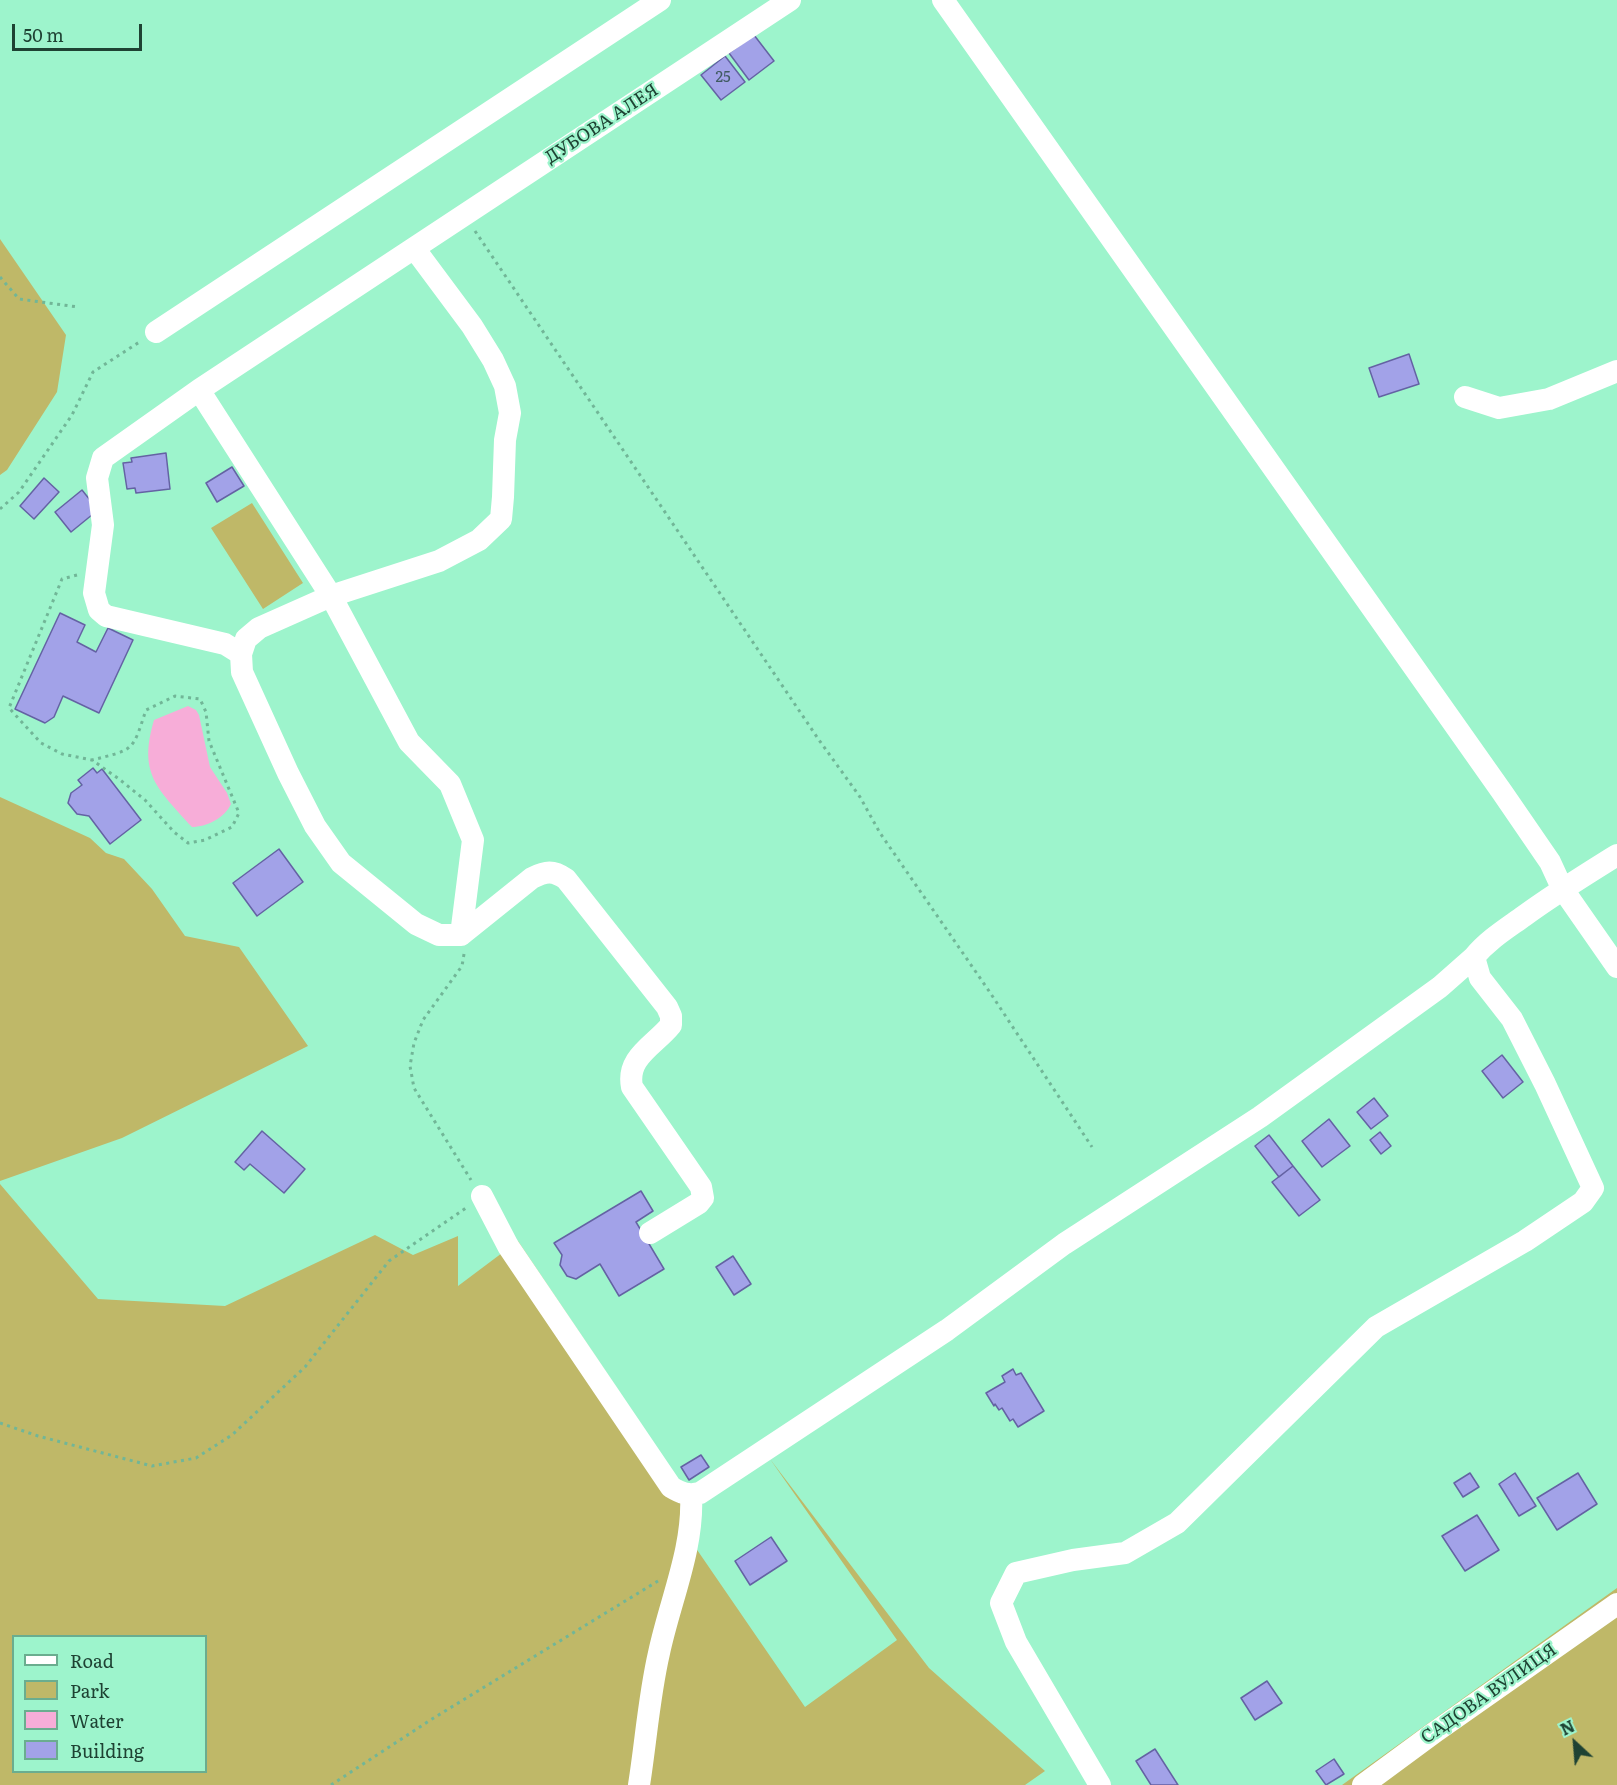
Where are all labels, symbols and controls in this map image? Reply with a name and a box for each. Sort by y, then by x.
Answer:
scale bar [15,12,146,50]
text: 50 m [23,21,64,48]
house number: 25 [715,69,731,87]
street label: ДУБОВА АЛЕЯ [541,79,663,169]
legend [12,1635,207,1773]
street label: САДОВА ВУЛИЦЯ [1417,1639,1561,1749]
text: Road [70,1647,114,1674]
text: Park [70,1677,109,1704]
text: Water [70,1707,123,1734]
north arrow [1545,1713,1605,1773]
text: N [1556,1713,1578,1741]
text: Building [70,1737,144,1764]

